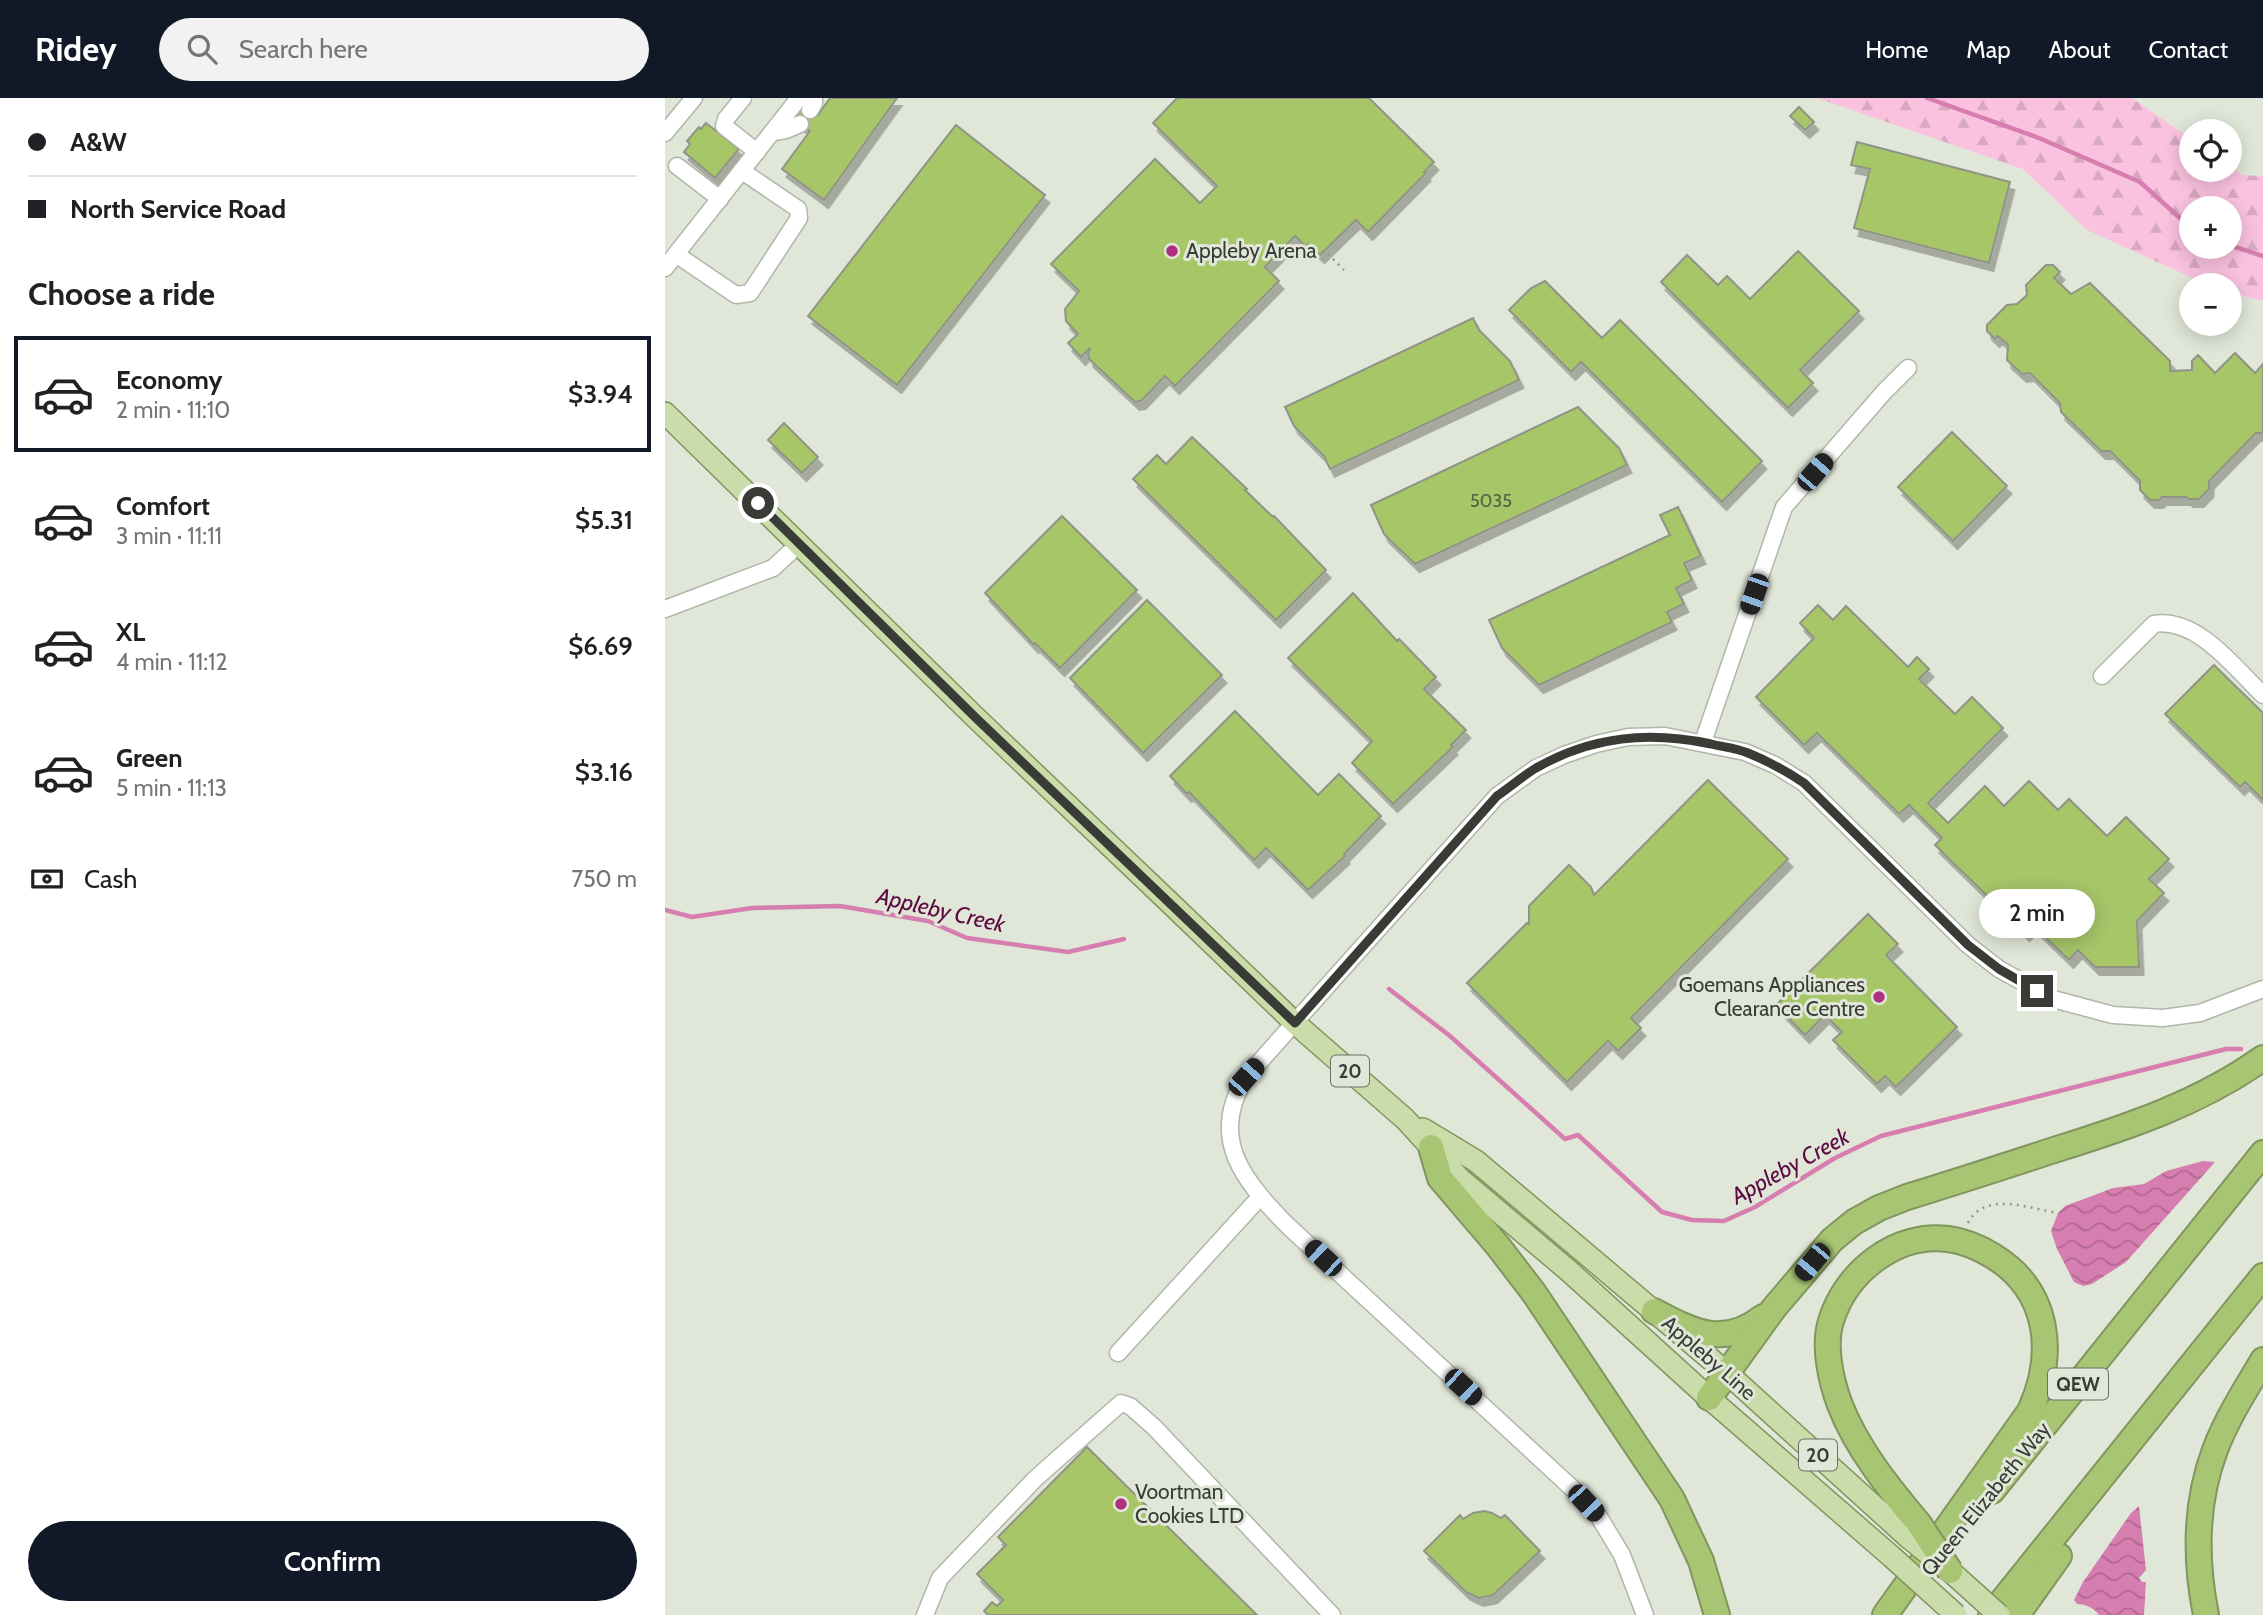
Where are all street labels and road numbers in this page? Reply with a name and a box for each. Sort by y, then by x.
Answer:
road number: 20 [1331,1056,1369,1086]
street label: Appleby Line [1657,1310,1762,1405]
road number: QEW [2048,1368,2108,1400]
street label: Queen Elizabeth Way [1916,1416,2056,1581]
road number: 20 [1799,1440,1837,1470]

